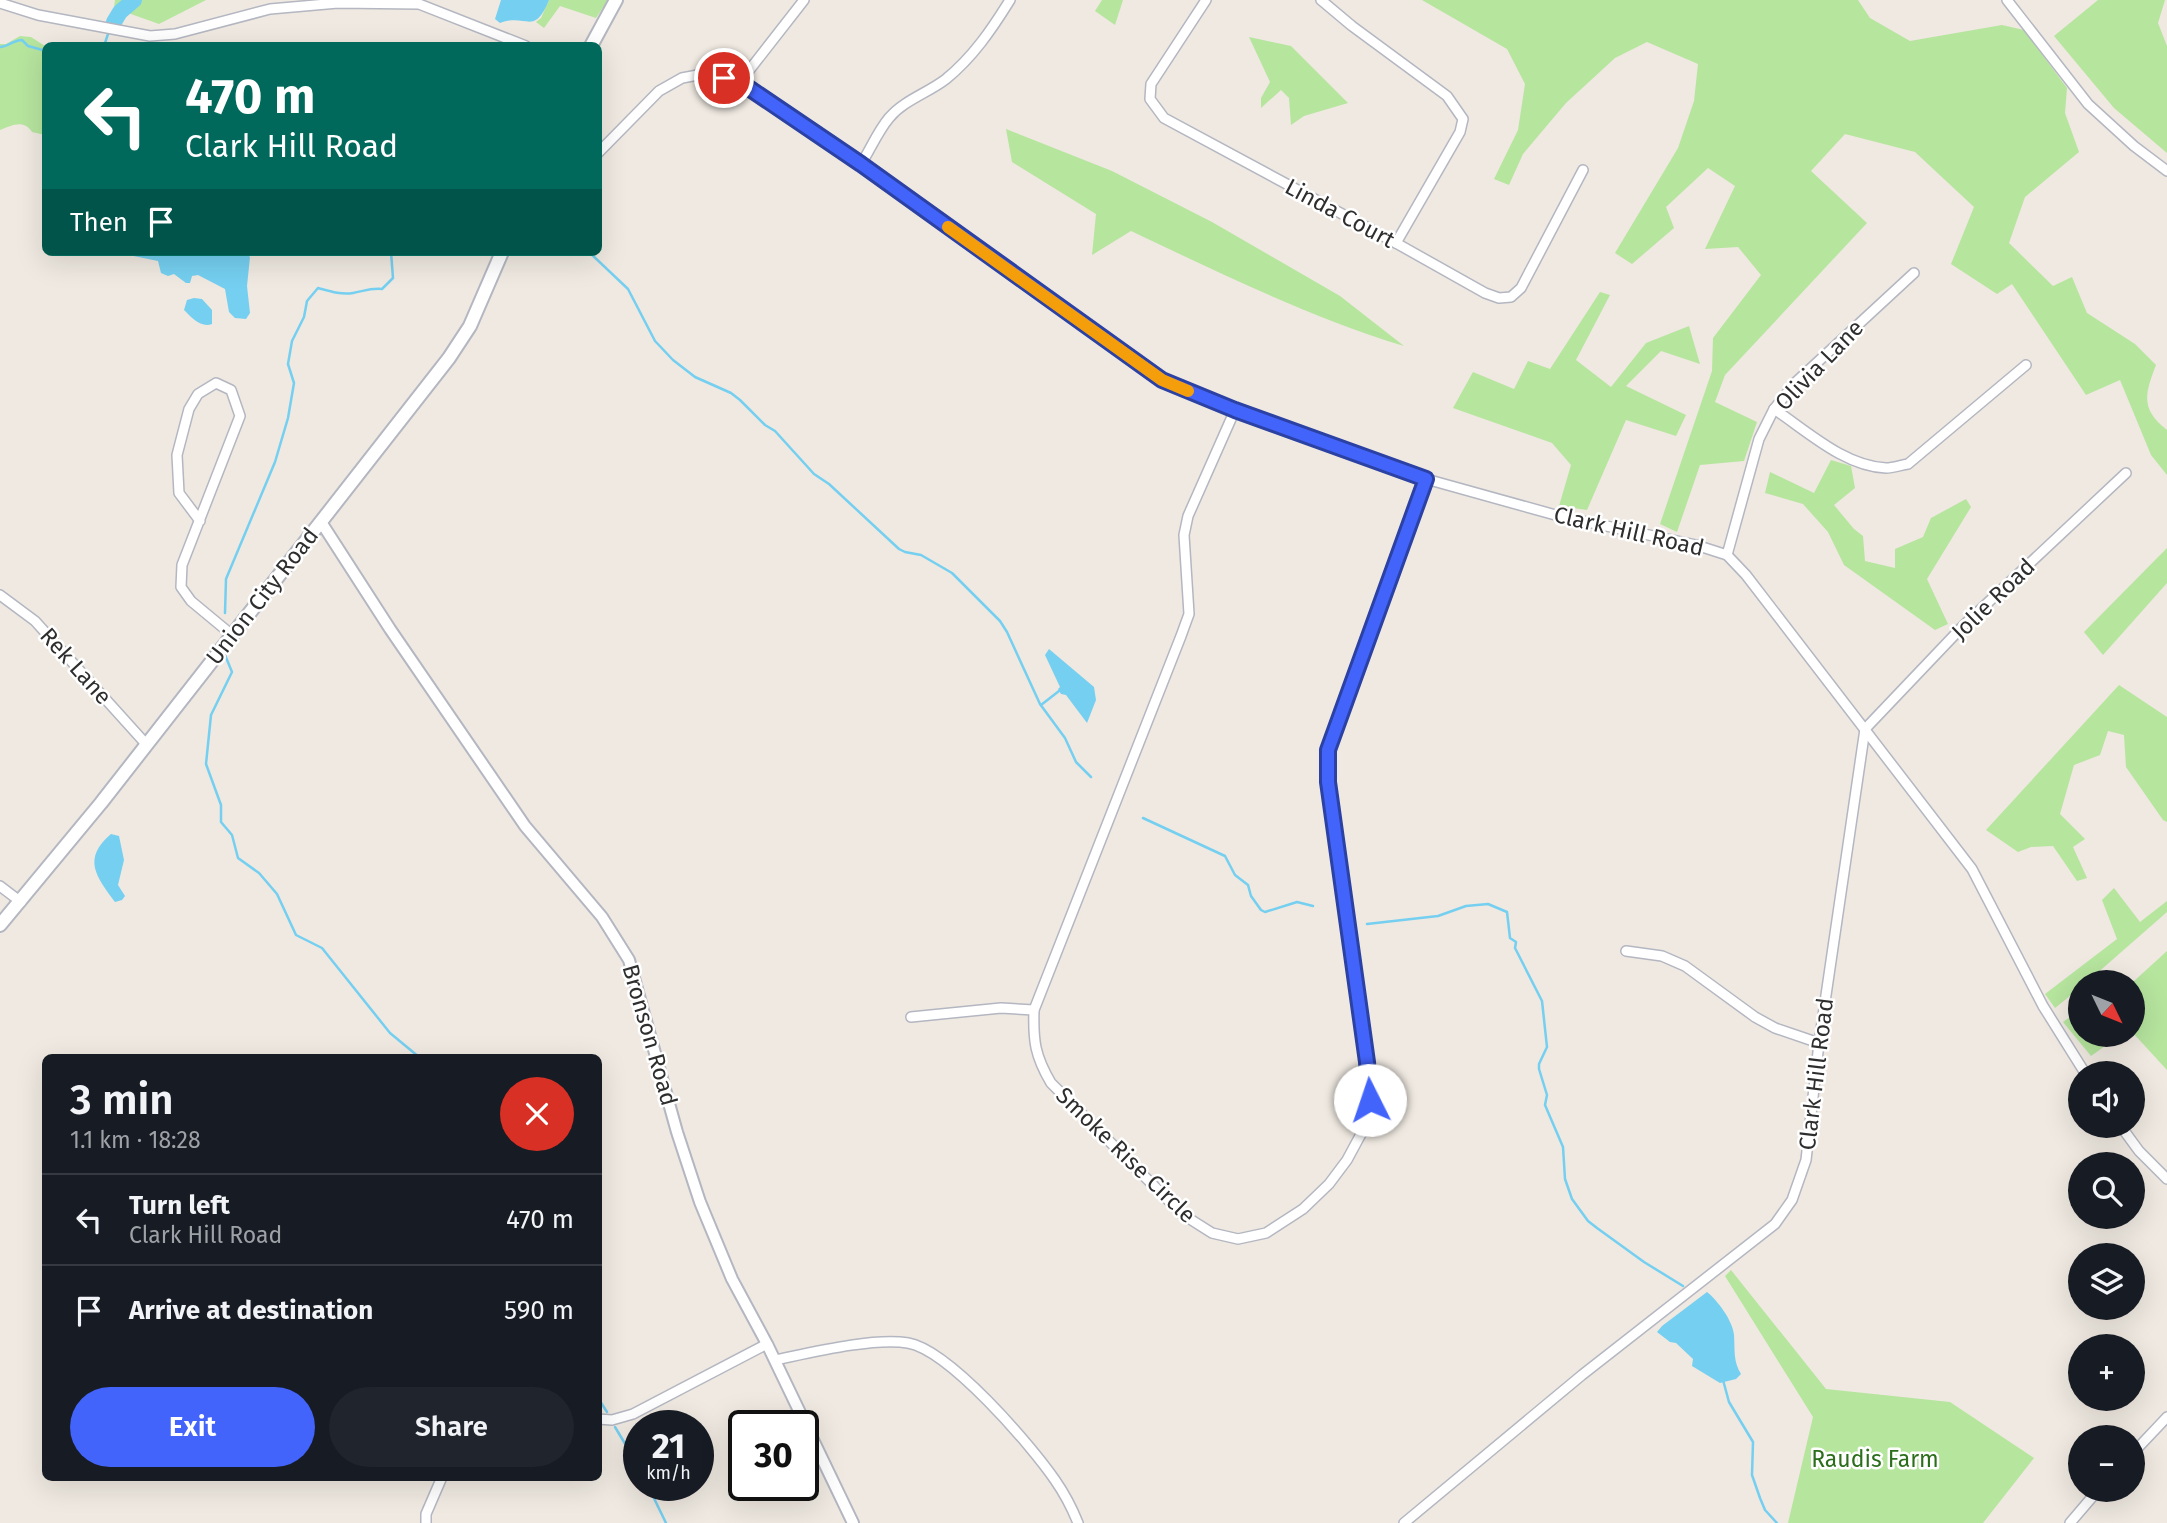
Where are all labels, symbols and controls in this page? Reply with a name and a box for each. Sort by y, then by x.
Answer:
pin [694,48,754,108]
icon: arrive [705,59,743,97]
text: 470 m [185,67,315,126]
icon: left [70,70,161,161]
text: Clark Hill Road [185,127,398,165]
street label: Linda Court [1280,172,1400,254]
icon: arrive [142,203,180,241]
text: Then [70,207,128,238]
street label: Olivia Lane [1769,314,1869,416]
street label: Clark Hill Road [1551,500,1707,562]
street label: Union City Road [200,522,324,670]
street label: Jolie Road [1945,552,2041,646]
street label: Rek Lane [34,622,118,710]
street label: Bronson Road [616,961,684,1109]
north arrow [2068,970,2146,1046]
map controls [2068,970,2145,1502]
street label: Clark Hill Road [1793,996,1839,1152]
button: sound [2068,1061,2145,1138]
position arrow [1333,1063,1407,1137]
text: 3 min [70,1075,174,1125]
button: close [500,1077,574,1151]
street label: Smoke Rise Circle [1050,1081,1202,1229]
text: 1.1 km · 18:28 [70,1126,201,1154]
button: search [2068,1152,2145,1229]
text: Turn left [129,1190,230,1221]
icon: left [70,1201,108,1239]
text: 470 m [506,1204,574,1235]
text: Clark Hill Road [129,1221,282,1249]
button: layers [2068,1243,2145,1320]
icon: arrive [70,1292,108,1330]
text: Arrive at destination [129,1295,373,1326]
text: 590 m [504,1295,574,1326]
button: + [2068,1334,2145,1411]
button: Exit [70,1387,315,1467]
button: Share [329,1387,574,1467]
speed limit sign: 30 [728,1410,819,1501]
text: 21 [652,1425,685,1467]
button: − [2068,1425,2145,1502]
park label: Raudis Farm [1811,1445,1939,1473]
text: km/h [646,1462,691,1484]

